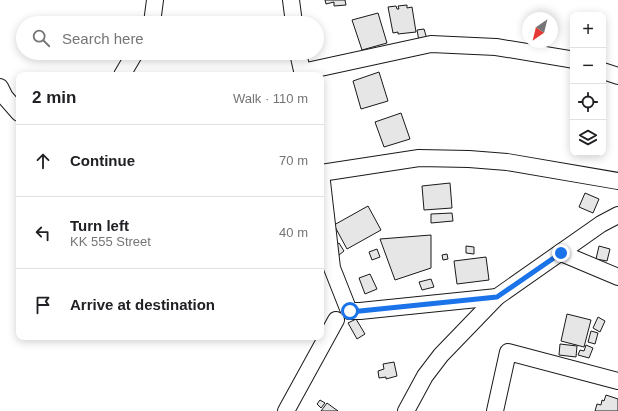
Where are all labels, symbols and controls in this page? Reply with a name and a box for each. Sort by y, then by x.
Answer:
north arrow [522,12,558,48]
map controls [570,12,606,156]
button: + [570,12,606,48]
search box [16,16,324,60]
icon: search [30,27,52,49]
text: Search here [62,30,144,47]
button: − [570,48,606,84]
button: locate [570,84,606,120]
text: 2 min [32,88,76,107]
text: Walk · 110 m [233,91,308,106]
button: layers [570,120,606,156]
icon: ahead [32,150,54,172]
text: Continue [70,152,135,169]
text: 70 m [279,153,308,168]
text: Turn left [70,217,129,234]
icon: left [32,222,54,244]
text: 40 m [279,225,308,240]
text: KK 555 Street [70,234,151,249]
route end [552,244,570,262]
icon: arrive [32,294,54,316]
text: Arrive at destination [70,296,215,313]
route start [341,302,359,320]

